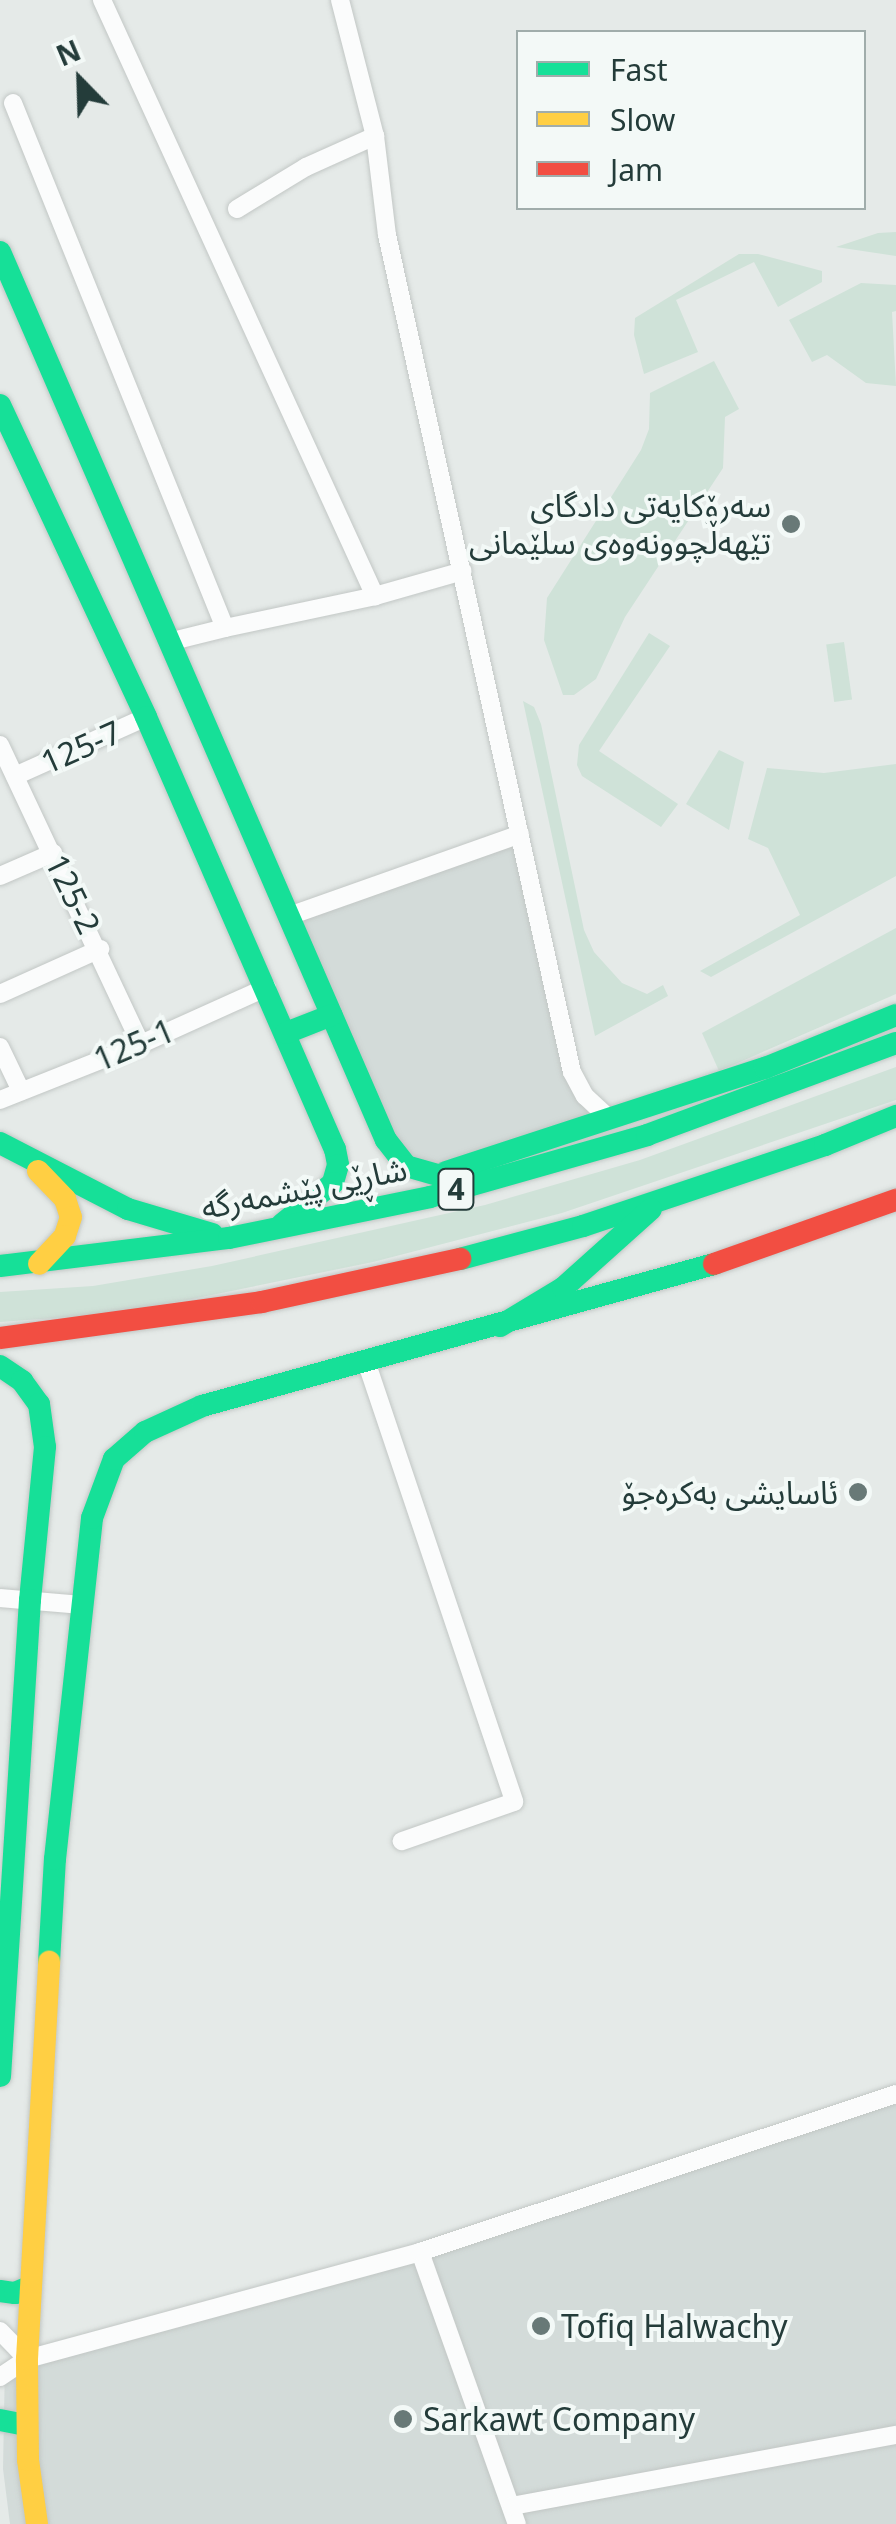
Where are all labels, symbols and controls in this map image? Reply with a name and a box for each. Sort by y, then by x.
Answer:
north arrow [30,30,130,130]
text: N [50,30,86,74]
legend [516,30,866,210]
text: Fast [610,49,668,90]
text: Slow [610,99,675,140]
text: Jam [610,149,663,190]
place label: سەرۆکایەتی دادگای تێهەڵچوونەوەی سلێمانی [469,487,771,562]
marker: سەرۆکایەتی دادگای تێهەڵچوونەوەی سلێمانی [780,513,802,535]
street label: 125-7 [35,712,127,782]
street label: 125-2 [37,848,109,940]
street label: 125-1 [88,1011,180,1079]
street label: شاڕێی پێشمەرگە [198,1149,410,1227]
road number: 4 [436,1164,476,1214]
place label: ئاسایشی بەکرەجۆ [621,1473,838,1511]
marker: ئاسایشی بەکرەجۆ [847,1481,869,1503]
place label: Tofiq Halwachy [561,2307,788,2345]
marker: Tofiq Halwachy [530,2315,552,2337]
place label: Sarkawt Company [423,2400,695,2438]
marker: Sarkawt Company [392,2408,414,2430]

